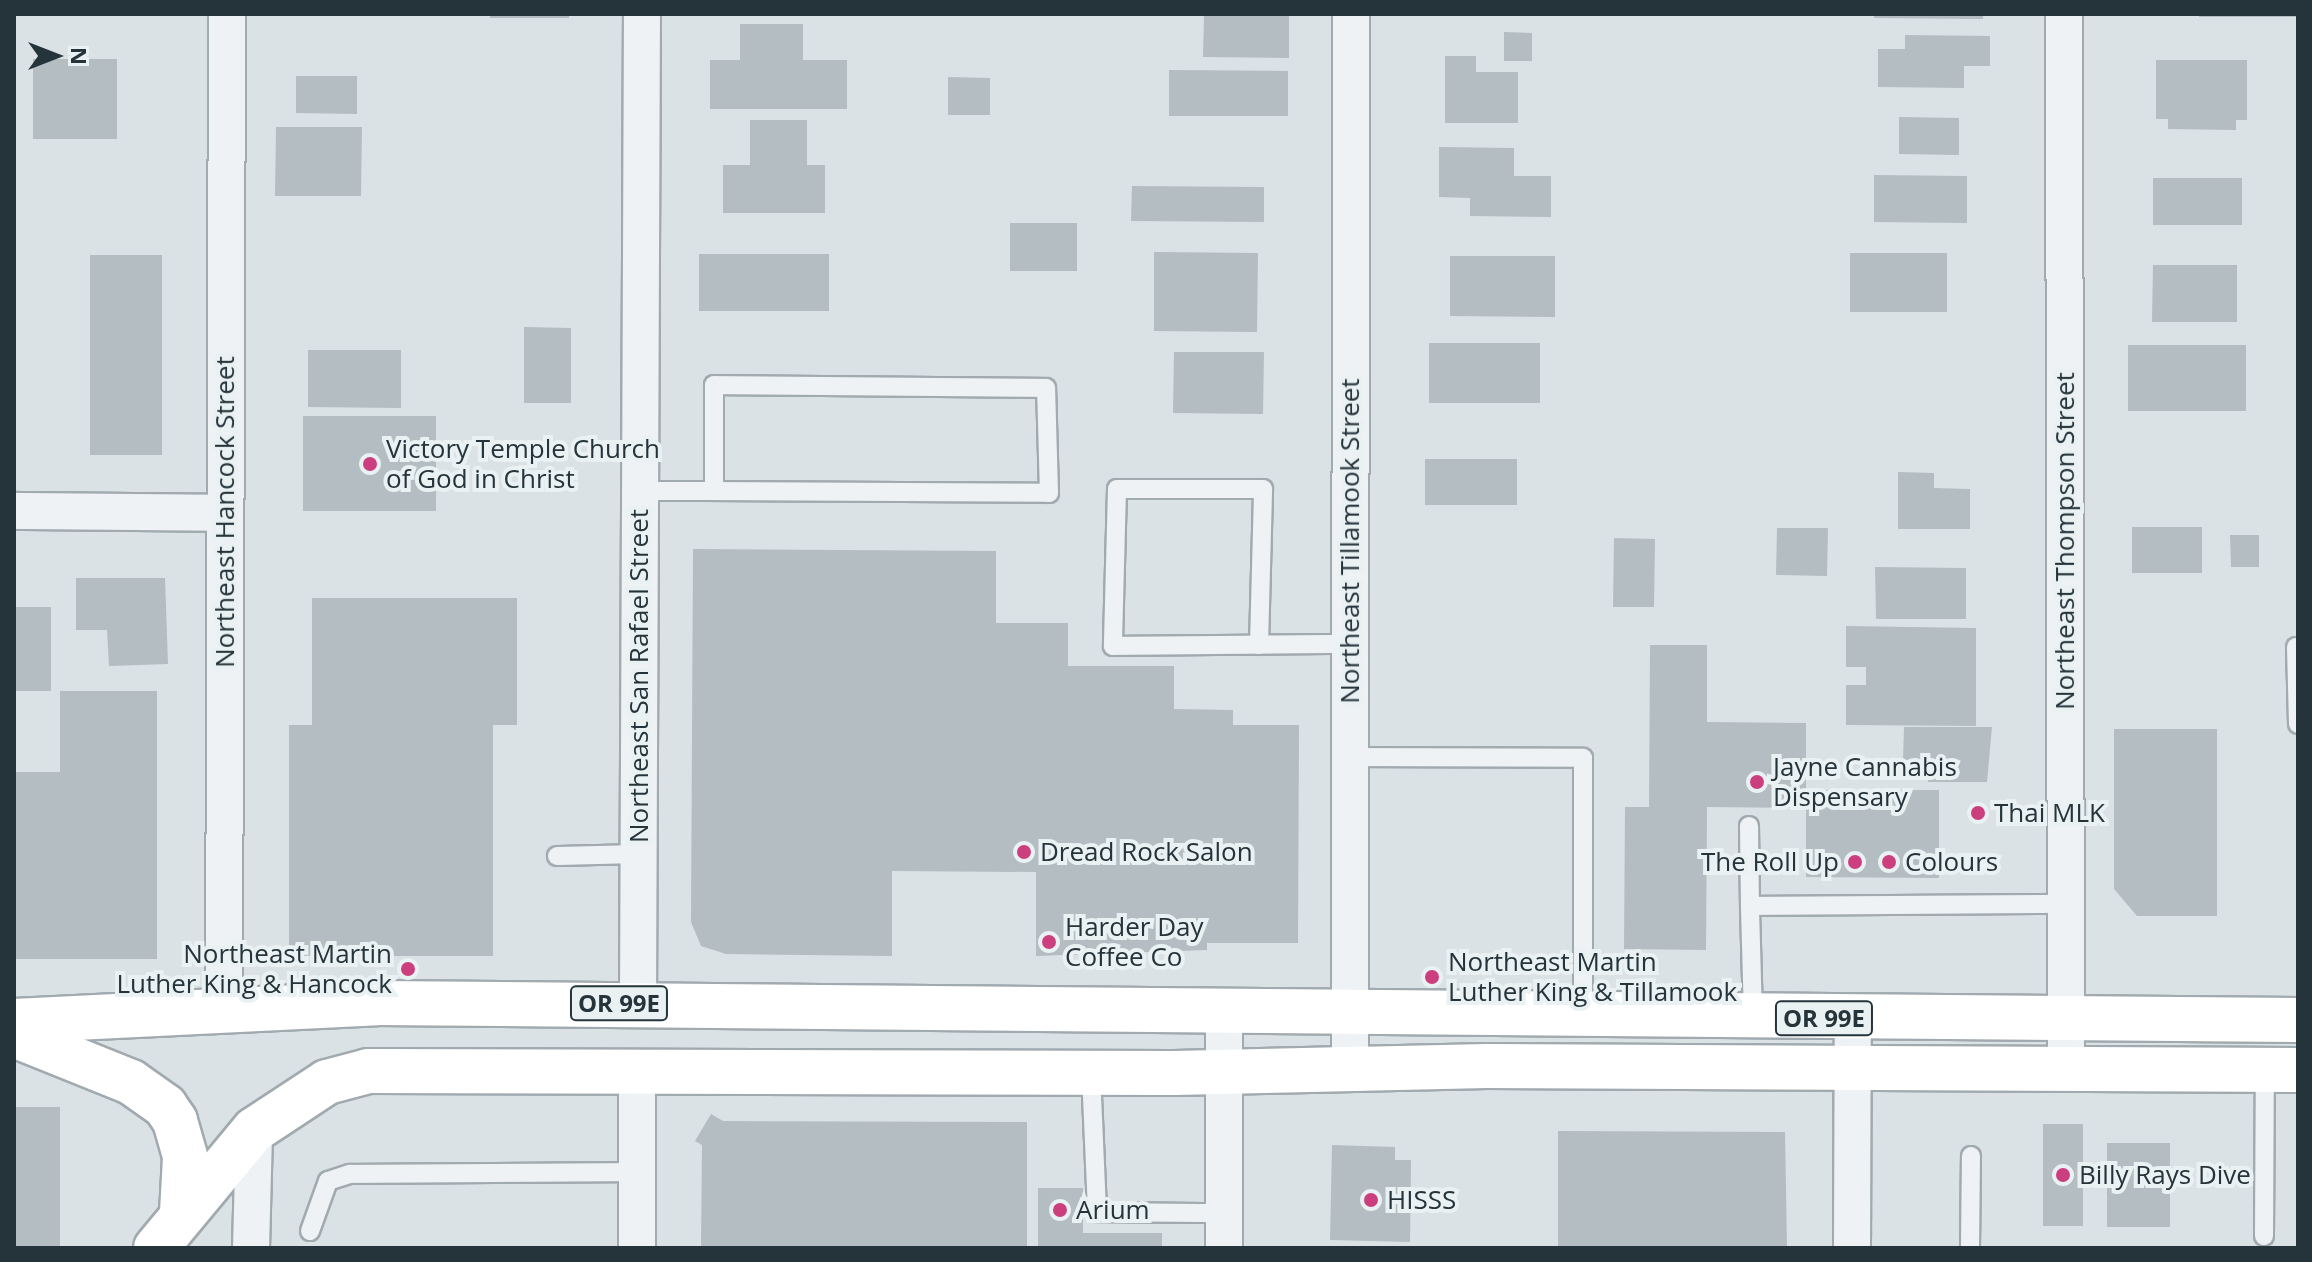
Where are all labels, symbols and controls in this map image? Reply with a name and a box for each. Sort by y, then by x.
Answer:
north arrow [16,16,96,96]
text: N [65,47,95,65]
street label: Northeast Hancock Street [209,356,241,668]
street label: Northeast Thompson Street [2049,372,2081,710]
street label: Northeast Tillamook Street [1334,378,1366,704]
place label: Victory Temple Church of God in Christ [386,433,660,494]
marker: Victory Temple Church of God in Christ [361,455,379,473]
street label: Northeast San Rafael Street [623,509,655,843]
place label: Jayne Cannabis Dispensary [1773,751,1957,812]
marker: Jayne Cannabis Dispensary [1748,773,1766,791]
place label: Thai MLK [1994,797,2105,829]
marker: Thai MLK [1969,804,1987,822]
place label: Dread Rock Salon [1040,836,1253,868]
marker: Dread Rock Salon [1015,843,1033,861]
place label: The Roll Up [1701,846,1839,878]
place label: Colours [1905,846,1998,878]
marker: The Roll Up [1846,853,1864,871]
marker: Colours [1880,853,1898,871]
place label: Harder Day Coffee Co [1065,911,1203,972]
marker: Harder Day Coffee Co [1040,933,1058,951]
place label: Northeast Martin Luther King & Hancock [117,938,392,1000]
place label: Northeast Martin Luther King & Tillamook [1448,946,1737,1008]
marker: Northeast Martin Luther King & Hancock [399,960,417,978]
marker: Northeast Martin Luther King & Tillamook [1423,968,1441,986]
road number: OR 99E [569,983,669,1023]
road number: OR 99E [1774,998,1874,1038]
place label: Billy Rays Dive [2079,1159,2251,1191]
marker: Billy Rays Dive [2054,1166,2072,1184]
place label: HISSS [1387,1184,1456,1216]
marker: HISSS [1362,1191,1380,1209]
place label: Arium [1076,1194,1150,1226]
marker: Arium [1051,1201,1069,1219]

